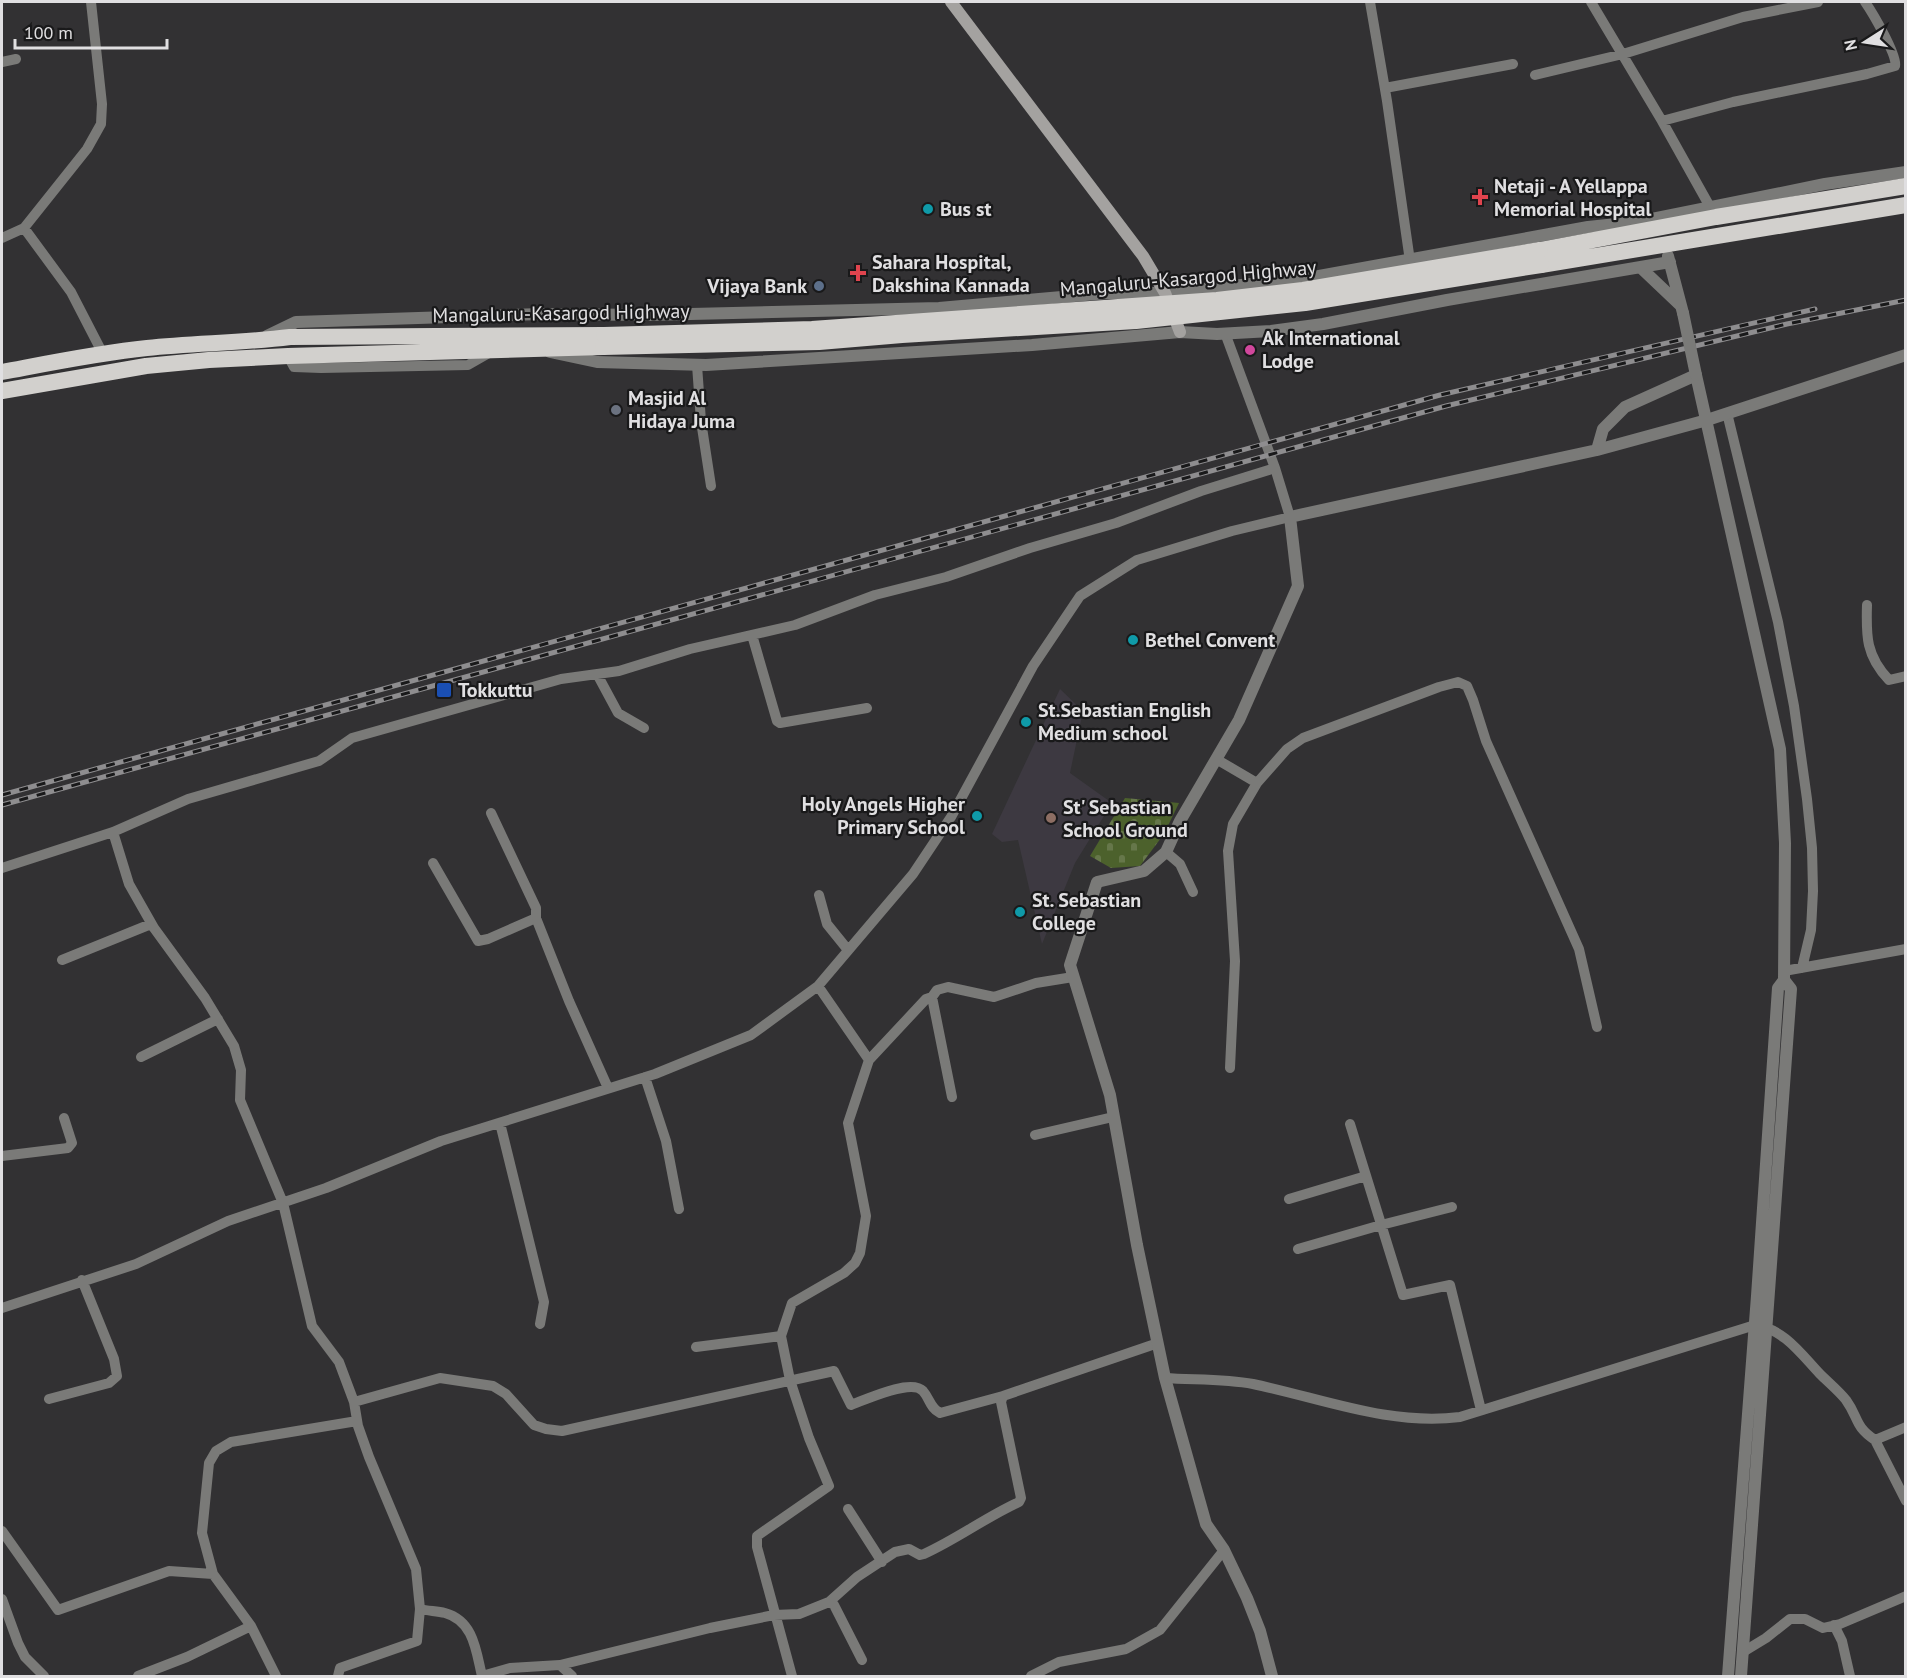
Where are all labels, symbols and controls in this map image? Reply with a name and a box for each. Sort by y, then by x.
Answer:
scale bar [15,12,166,50]
north arrow [1835,12,1895,72]
text: 100 m [24,21,73,44]
text: N [1839,38,1861,52]
place label: Netaji - A Yellappa Memorial Hospital [1494,173,1652,222]
marker: Netaji - A Yellappa Memorial Hospital [1471,188,1489,206]
place label: Bus st [940,196,992,222]
marker: Bus st [921,202,935,216]
place label: Sahara Hospital, Dakshina Kannada [872,249,1030,298]
street label: Mangaluru-Kasargod Highway [1059,254,1318,302]
marker: Sahara Hospital, Dakshina Kannada [849,264,867,282]
place label: Vijaya Bank [706,273,807,299]
marker: Vijaya Bank [812,279,826,293]
street label: Mangaluru-Kasargod Highway [432,298,691,328]
place label: Ak International Lodge [1262,325,1400,374]
marker: Ak International Lodge [1243,343,1257,357]
place label: Masjid Al Hidaya Juma [628,385,735,434]
marker: Masjid Al Hidaya Juma [609,403,623,417]
place label: Bethel Convent [1145,627,1275,653]
marker: Bethel Convent [1126,633,1140,647]
place label: Tokkuttu [458,677,533,703]
marker: Tokkuttu [435,681,453,699]
place label: St.Sebastian English Medium school [1038,697,1211,746]
marker: St.Sebastian English Medium school [1019,715,1033,729]
place label: Holy Angels Higher Primary School [802,791,965,840]
place label: St' Sebastian School Ground [1063,794,1188,843]
marker: Holy Angels Higher Primary School [970,809,984,823]
marker: St' Sebastian School Ground [1044,811,1058,825]
place label: St. Sebastian College [1032,887,1141,936]
marker: St. Sebastian College [1013,905,1027,919]

